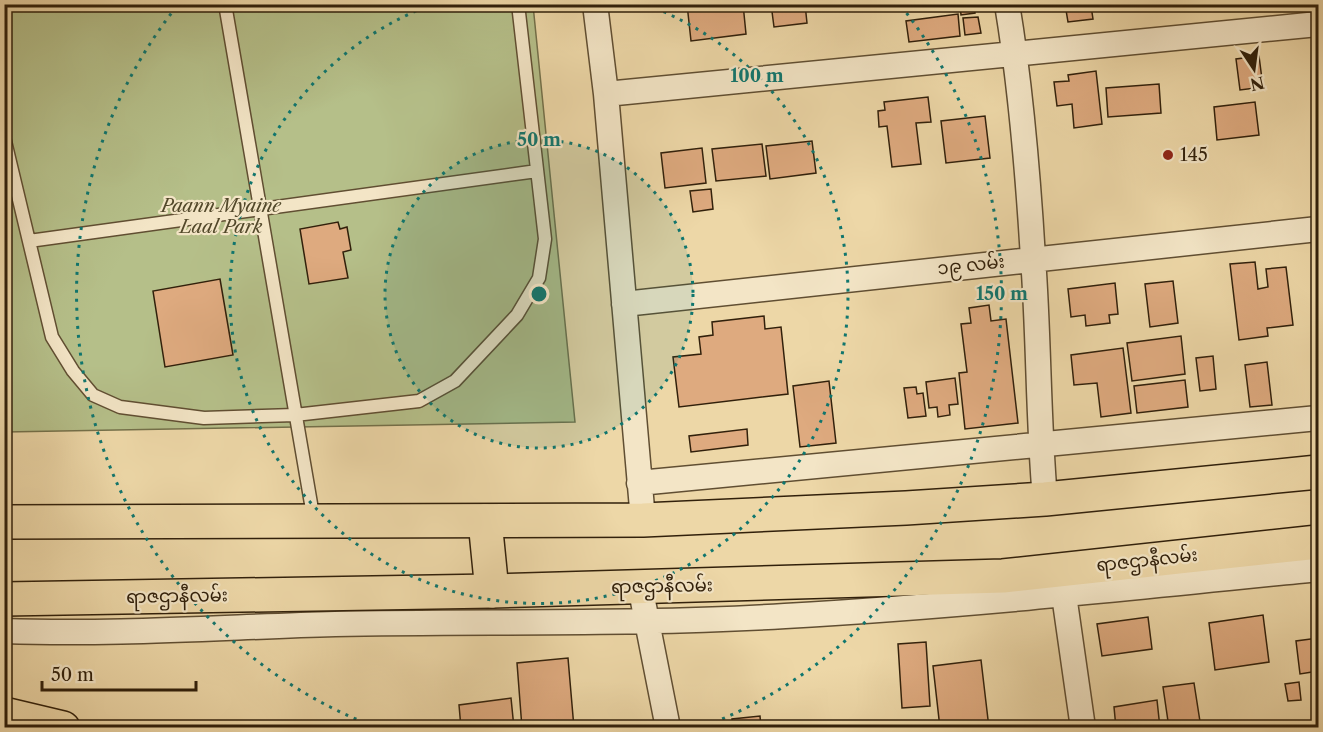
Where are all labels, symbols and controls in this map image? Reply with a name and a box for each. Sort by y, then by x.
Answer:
north arrow [1224,39,1284,99]
text: 100 m [730,65,784,87]
text: N [1248,72,1266,95]
text: 50 m [517,129,561,151]
place label: 145 [1180,144,1208,166]
marker: 145 [1161,148,1175,162]
park label: Paann Myaine Laal Park [159,195,282,238]
street label: ၁၉ လမ်း [936,249,1006,283]
text: 150 m [976,283,1028,305]
centre of rings [529,284,549,304]
street label: ရာဇဌာနီလမ်း [1095,541,1199,580]
street label: ရာဇဌာနီလမ်း [611,571,713,602]
street label: ရာဇဌာနီလမ်း [126,581,228,612]
scale bar [42,654,196,692]
text: 50 m [51,664,94,686]

